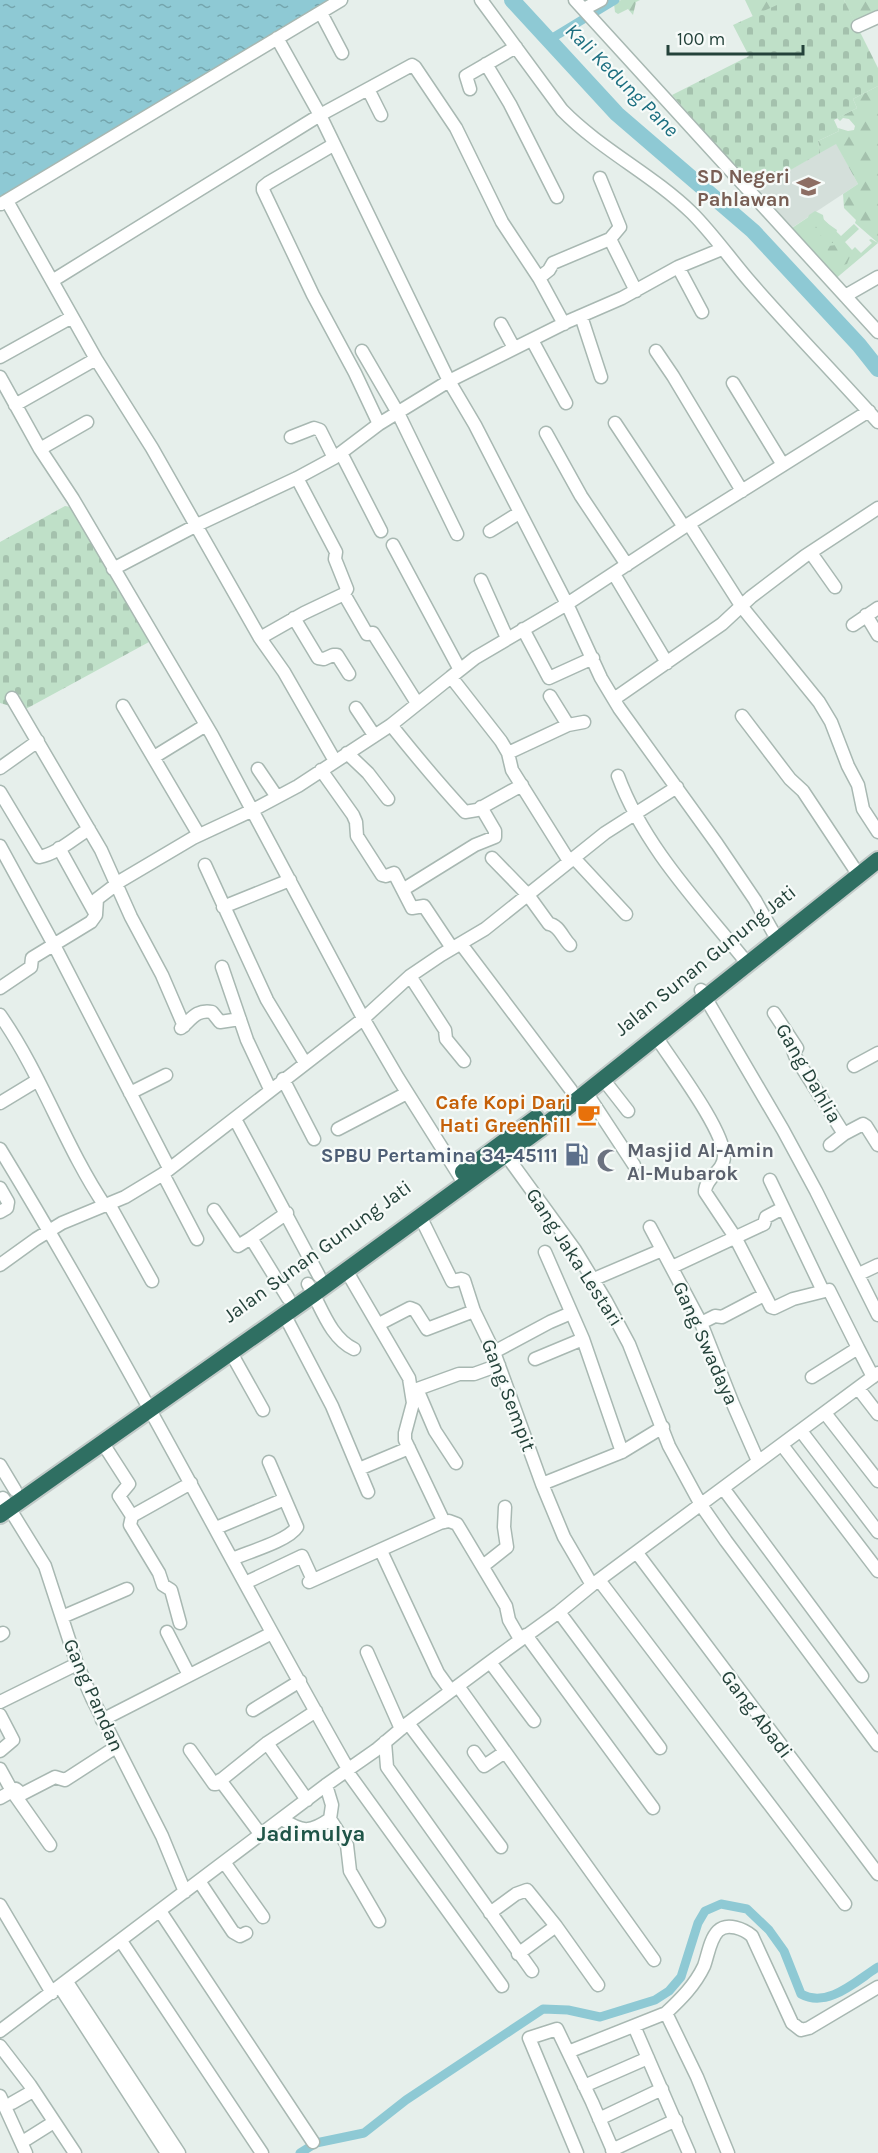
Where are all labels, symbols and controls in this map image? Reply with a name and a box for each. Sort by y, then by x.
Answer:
water label: Kali Kedung Pane [560,18,684,142]
scale bar [668,18,803,56]
text: 100 m [677,28,725,50]
place label: SD Negeri Pahlawan [697,165,790,211]
school or university icon: SD Negeri Pahlawan [795,174,821,200]
street label: Jalan Sunan Gunung Jati [610,880,801,1041]
street label: Gang Dahlia [771,1019,846,1127]
place label: Cafe Kopi Dari Hati Greenhill [436,1091,571,1137]
cafe icon: Cafe Kopi Dari Hati Greenhill [576,1101,602,1127]
place label: Masjid Al-Amin Al-Mubarok [627,1139,774,1185]
fuel station icon: SPBU Pertamina 34-45111 [563,1142,589,1168]
place label: SPBU Pertamina 34-45111 [321,1144,558,1167]
mosque icon: Masjid Al-Amin Al-Mubarok [596,1148,622,1174]
street label: Jalan Sunan Gunung Jati [219,1176,416,1327]
street label: Gang Jaka Lestari [521,1184,628,1331]
street label: Gang Swadaya [668,1278,743,1409]
street label: Gang Sempit [477,1336,541,1455]
street label: Gang Pandan [58,1635,129,1755]
street label: Gang Abadi [716,1666,797,1763]
district label: Jadimulya [257,1821,365,1847]

